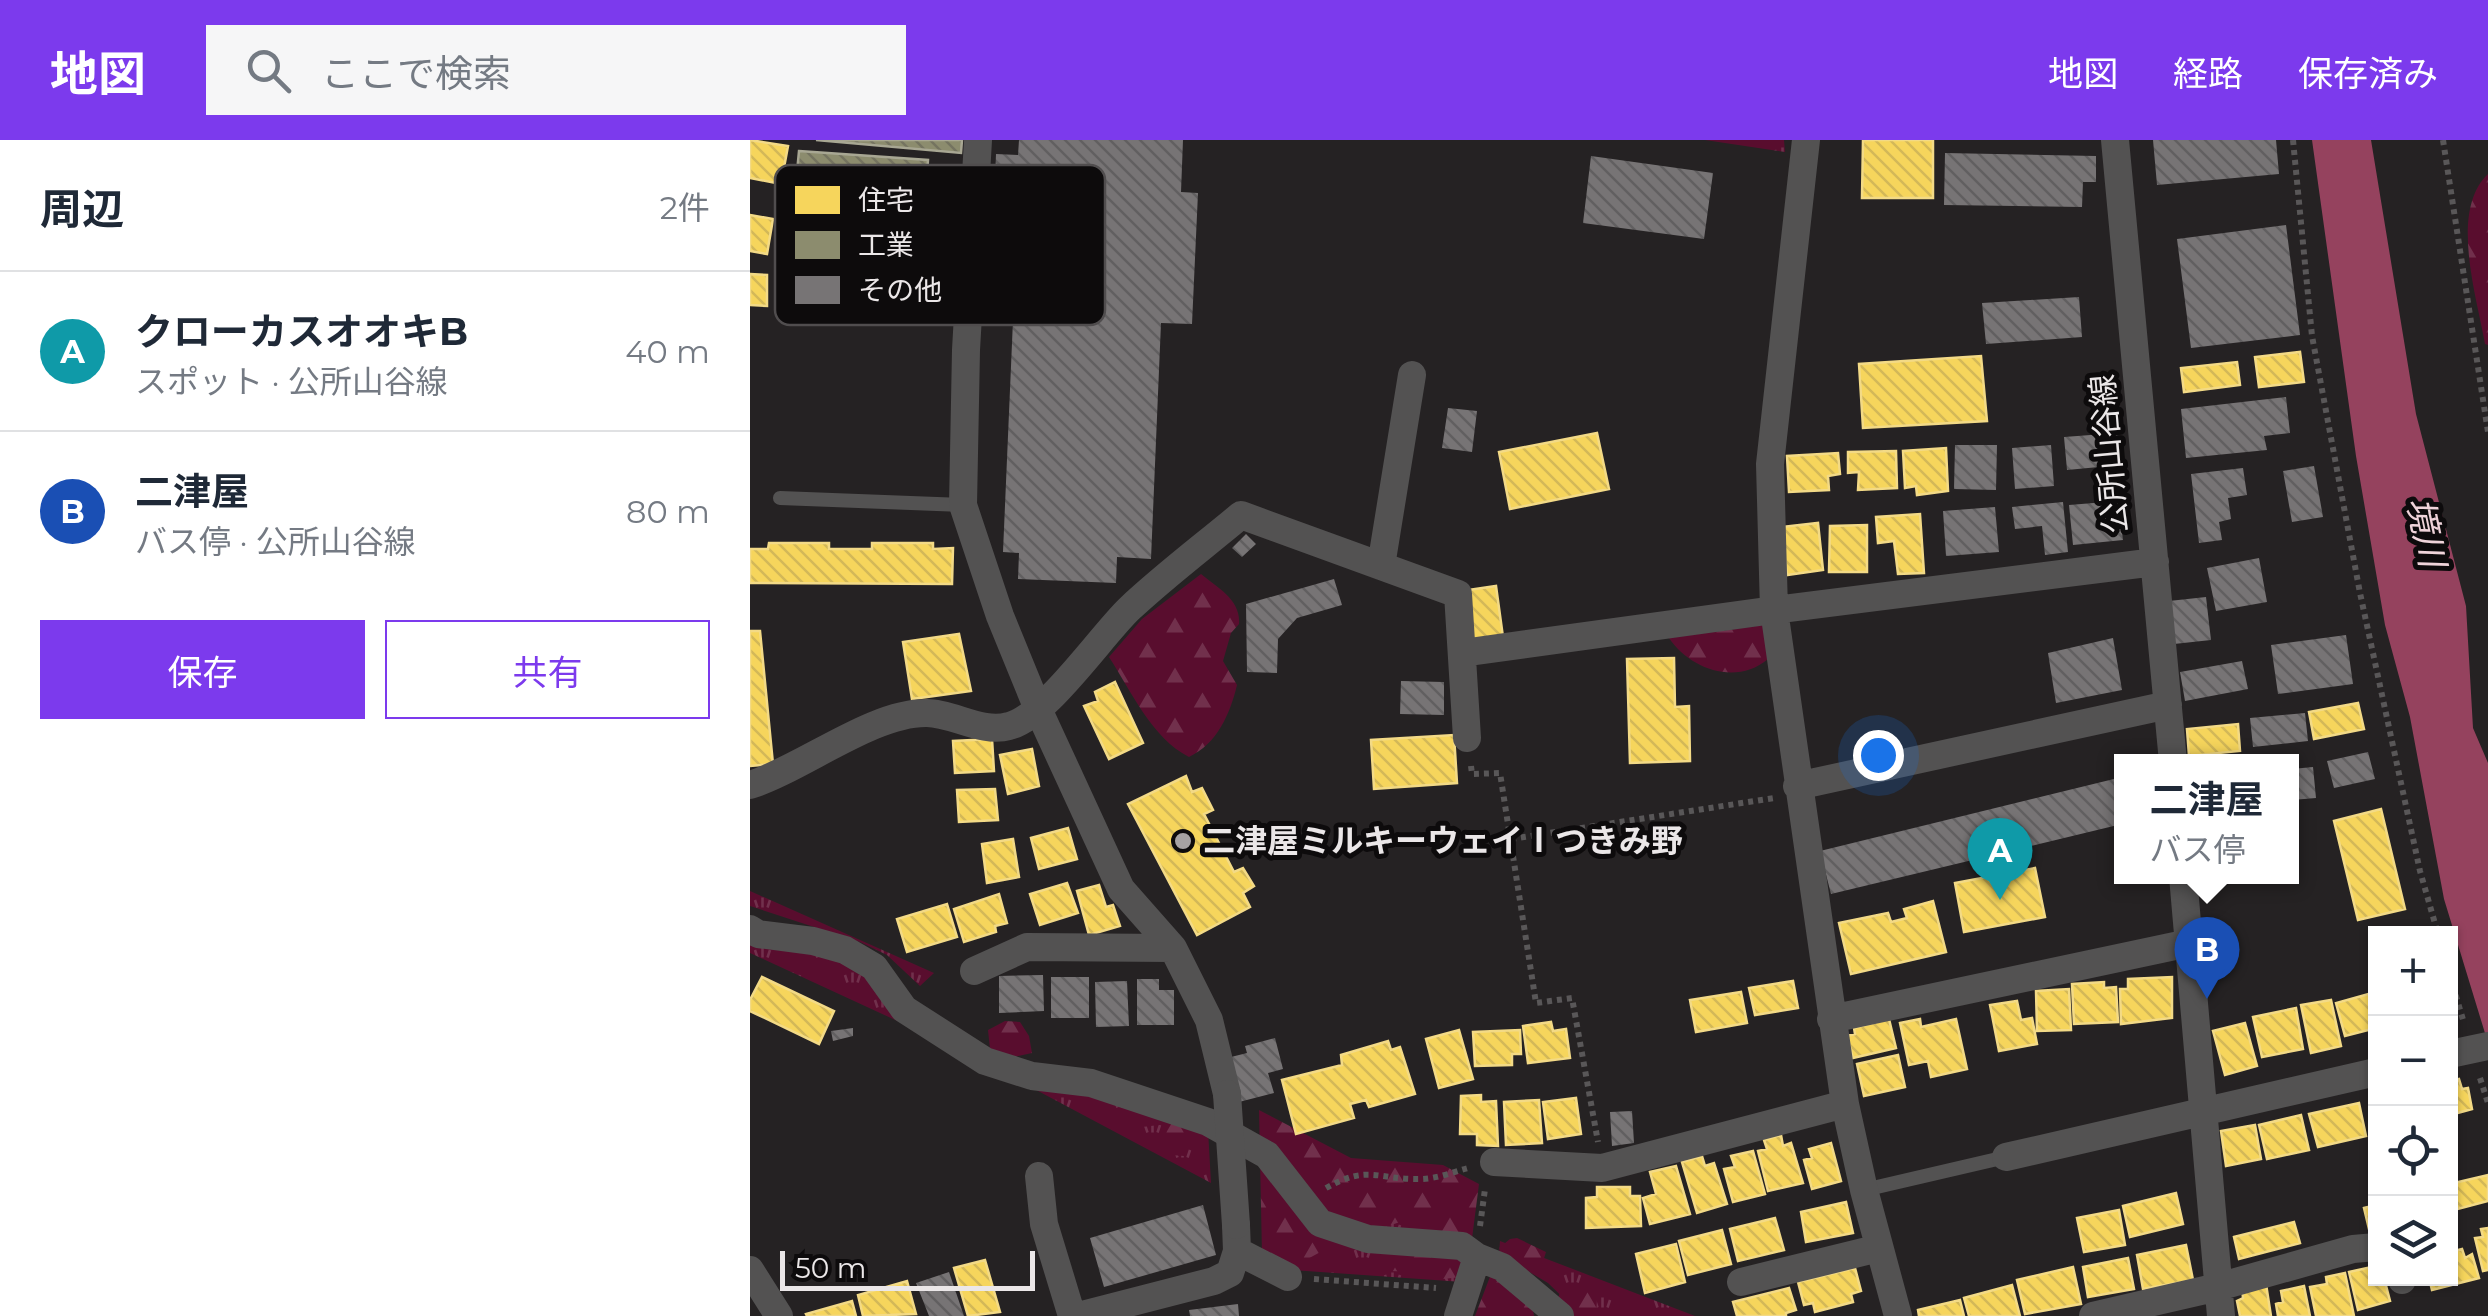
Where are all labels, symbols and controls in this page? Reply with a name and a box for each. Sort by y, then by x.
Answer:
search box [206,25,906,115]
icon: search [241,43,296,98]
text: 地図 [50,45,146,103]
text: ここで検索 [321,50,511,97]
text: 地図 [2048,52,2118,95]
text: 経路 [2173,52,2243,95]
text: 保存済み [2298,52,2438,95]
legend [775,165,1105,325]
text: 周辺 [40,183,124,235]
text: 住宅 [858,183,914,217]
text: 2件 [660,188,710,227]
text: 工業 [858,228,914,262]
text: その他 [858,273,942,307]
text: クローカスオオキB [135,308,468,355]
text: A [60,332,85,371]
text: 40 m [625,332,710,371]
text: スポット · 公所山谷線 [135,362,448,401]
street label: 公所山谷線 [2082,373,2135,535]
text: 二津屋 [135,468,249,515]
text: B [60,492,85,531]
text: 80 m [626,492,710,531]
water label: 境川 [2398,493,2456,575]
text: バス停 · 公所山谷線 [135,522,416,561]
button: 保存 [40,620,365,719]
button: 共有 [385,620,710,719]
your location [1853,730,1904,781]
popup [2114,754,2299,884]
text: 二津屋 [2149,776,2264,823]
pin: A [1968,818,2032,900]
place label: 二津屋ミルキーウェイⅠつきみ野 [1203,821,1683,860]
marker: 二津屋ミルキーウェイⅠつきみ野 [1172,830,1194,852]
text: バス停 [2149,830,2246,869]
pin: B [2174,916,2240,999]
map controls [2368,926,2458,1286]
button: + [2368,926,2458,1016]
button: − [2368,1016,2458,1106]
button: locate [2368,1106,2458,1196]
button: layers [2368,1196,2458,1286]
scale bar [780,1246,1035,1290]
text: 50 m [795,1251,866,1285]

